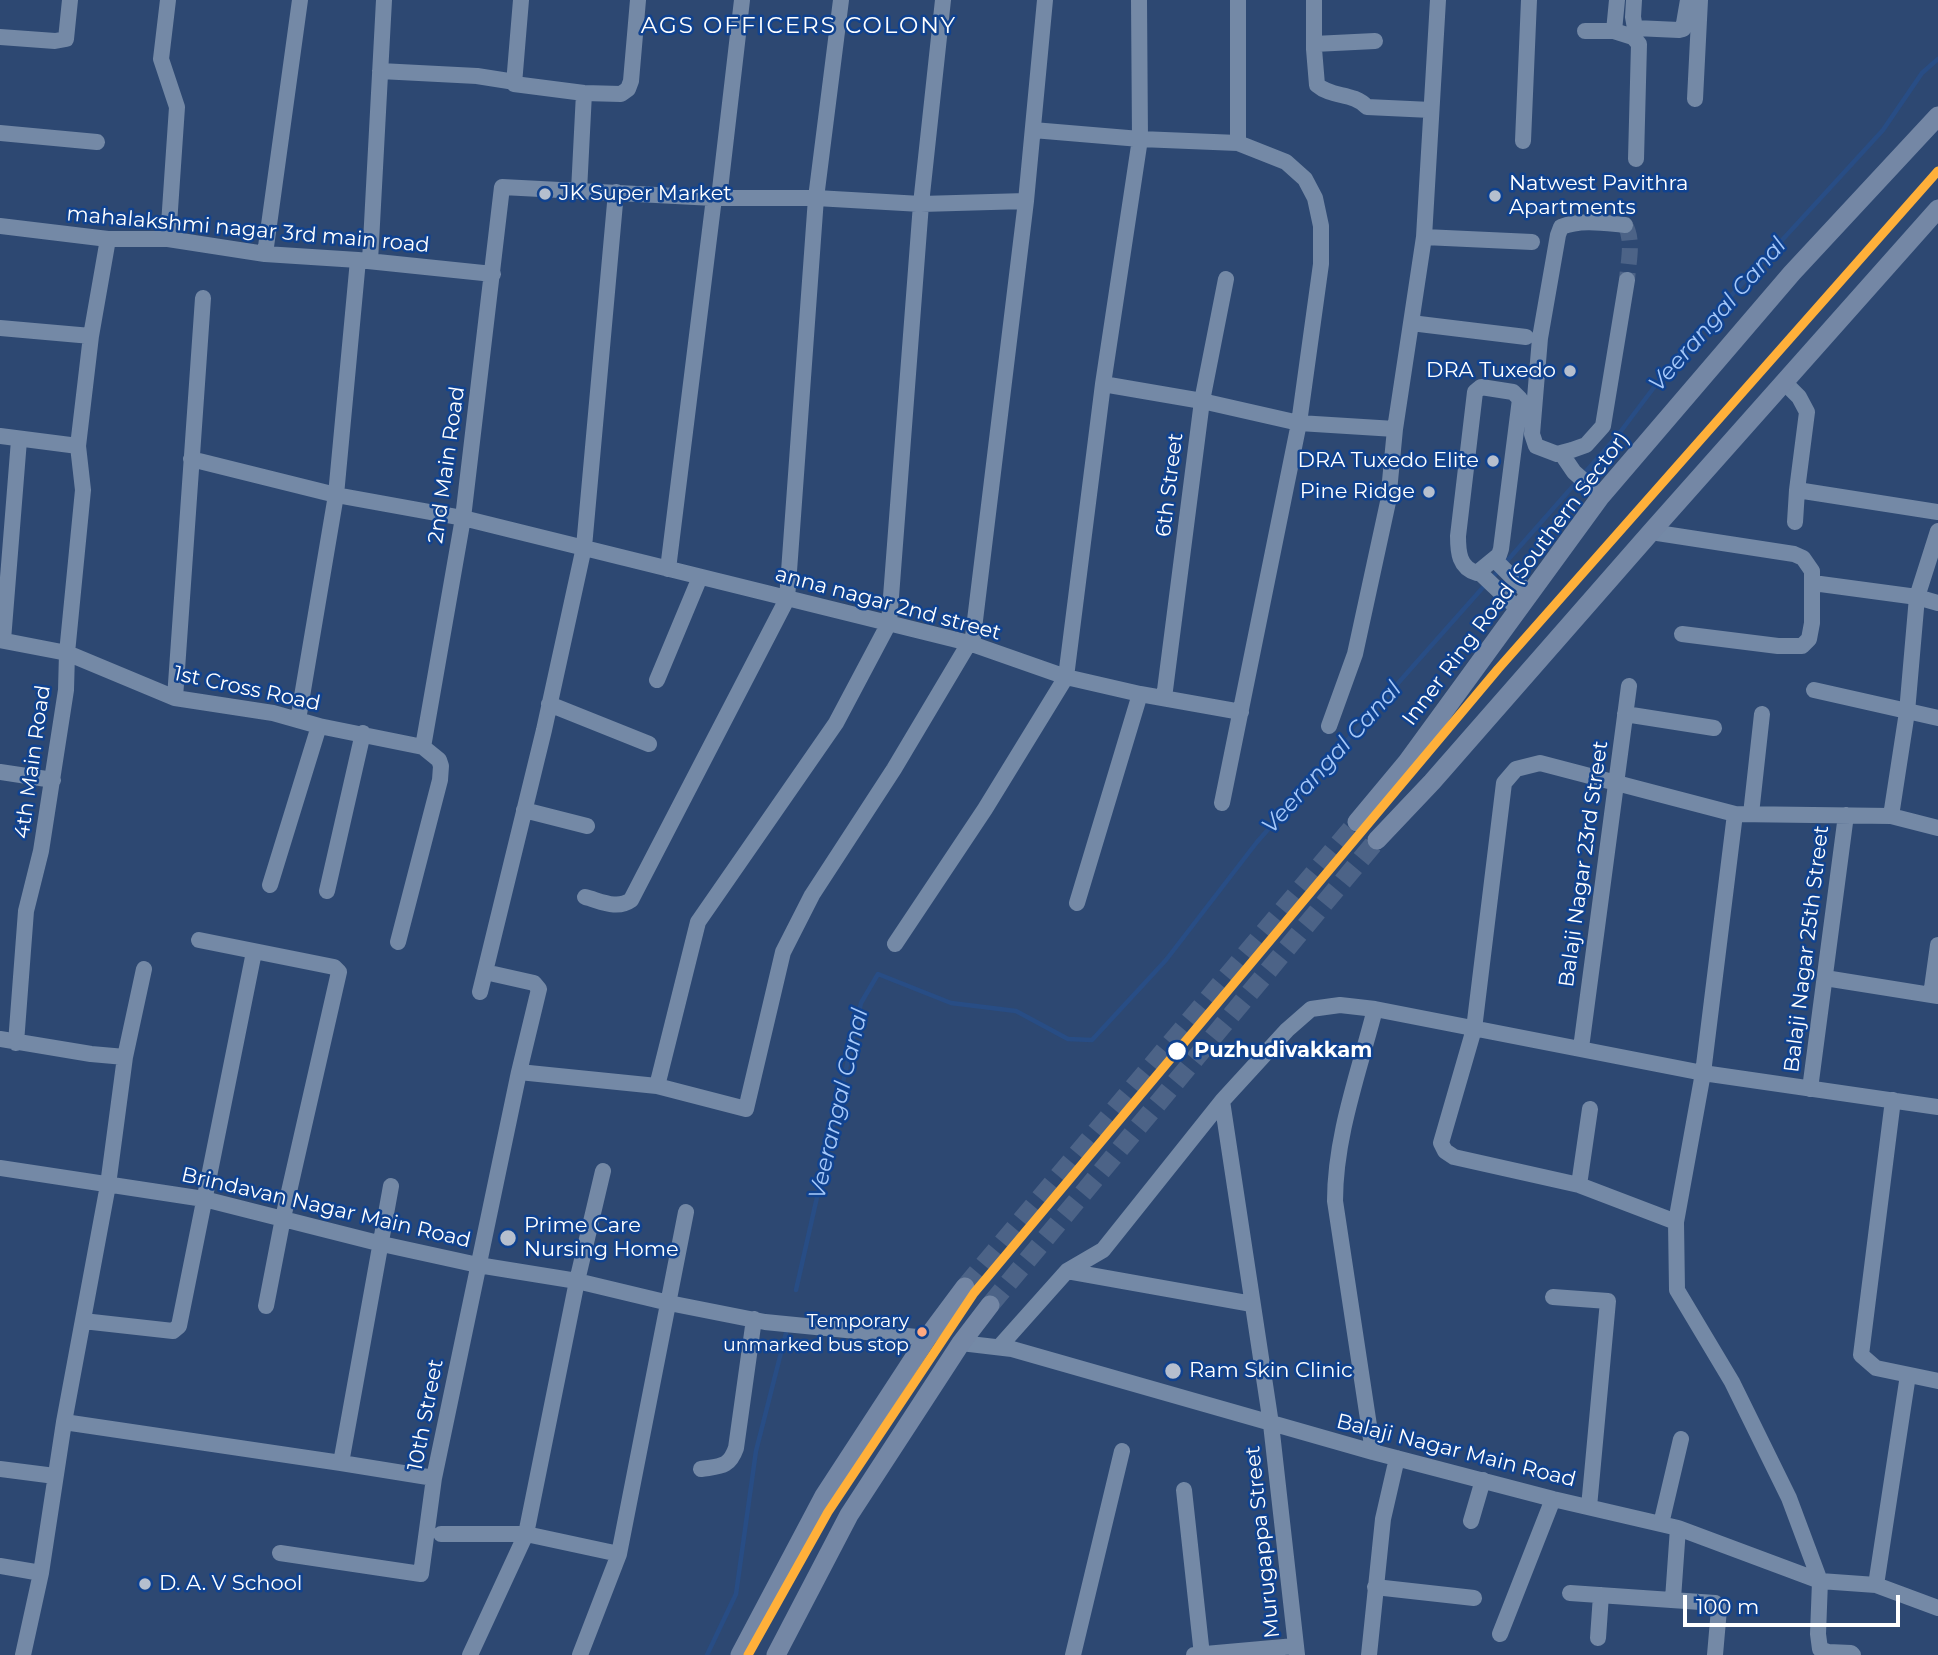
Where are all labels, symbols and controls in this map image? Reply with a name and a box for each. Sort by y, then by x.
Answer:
district label: AGS OFFICERS COLONY [643,12,955,40]
place label: Natwest Pavithra Apartments [1509,171,1688,221]
place label: JK Super Market [559,181,732,207]
marker: JK Super Market [537,186,553,202]
marker: Natwest Pavithra Apartments [1487,188,1503,204]
street label: mahalakshmi nagar 3rd main road [65,202,431,258]
water label: Veerangal Canal [1644,232,1792,398]
place label: DRA Tuxedo [1426,358,1556,384]
marker: DRA Tuxedo [1562,363,1578,379]
street label: 2nd Main Road [423,385,471,545]
street label: Inner Ring Road (Southern Sector) [1397,427,1635,731]
street label: 6th Street [1151,432,1189,538]
place label: DRA Tuxedo Elite [1298,448,1479,474]
marker: DRA Tuxedo Elite [1485,453,1501,469]
place label: Pine Ridge [1300,479,1415,505]
marker: Pine Ridge [1421,484,1437,500]
street label: anna nagar 2nd street [772,562,1004,646]
street label: 1st Cross Road [172,661,322,717]
water label: Veerangal Canal [1256,676,1408,840]
street label: 4th Main Road [10,684,56,840]
street label: Balaji Nagar 23rd Street [1554,739,1614,989]
street label: Balaji Nagar 25th Street [1779,824,1835,1074]
water label: Veerangal Canal [804,1006,874,1202]
place label: Puzhudivakkam [1194,1038,1372,1064]
marker: Puzhudivakkam [1166,1040,1188,1062]
street label: Brindavan Nagar Main Road [179,1162,473,1254]
place label: Prime Care Nursing Home [524,1213,679,1263]
marker: Prime Care Nursing Home [498,1228,518,1248]
place label: Temporary unmarked bus stop [723,1310,909,1354]
marker: Temporary unmarked bus stop [915,1325,929,1339]
street label: 10th Street [403,1357,449,1473]
place label: Ram Skin Clinic [1189,1358,1353,1384]
marker: Ram Skin Clinic [1163,1361,1183,1381]
street label: Balaji Nagar Main Road [1334,1409,1578,1493]
street label: Murugappa Street [1240,1445,1286,1639]
place label: D. A. V School [159,1571,303,1597]
marker: D. A. V School [137,1576,153,1592]
scale bar [1686,1582,1903,1626]
text: 100 m [1696,1594,1759,1619]

